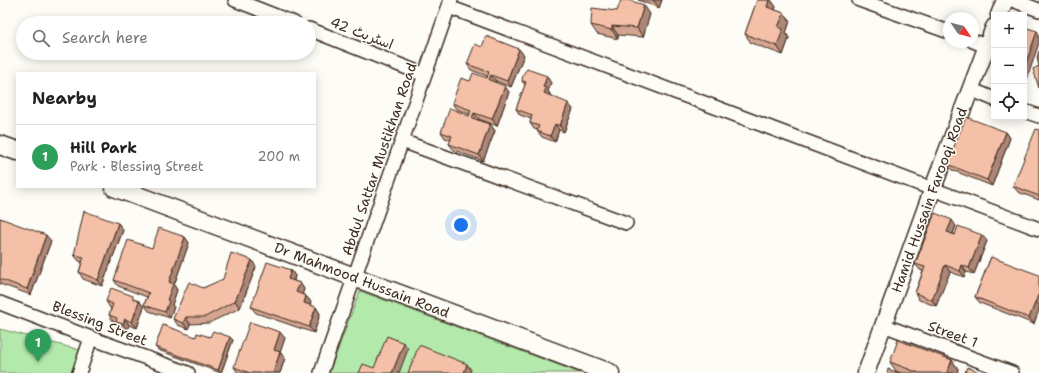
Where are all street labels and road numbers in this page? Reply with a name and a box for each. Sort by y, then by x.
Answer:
street label: اسٹریٹ 42 [328,13,396,53]
street label: Abdul Sattar Mustikhan Road [337,60,421,258]
street label: Hamid Hussain Farooqi Road [887,105,971,295]
street label: Dr Mahmood Hussain Road [272,238,452,322]
street label: Blessing Street [50,297,150,349]
street label: Street 1 [926,317,980,351]

